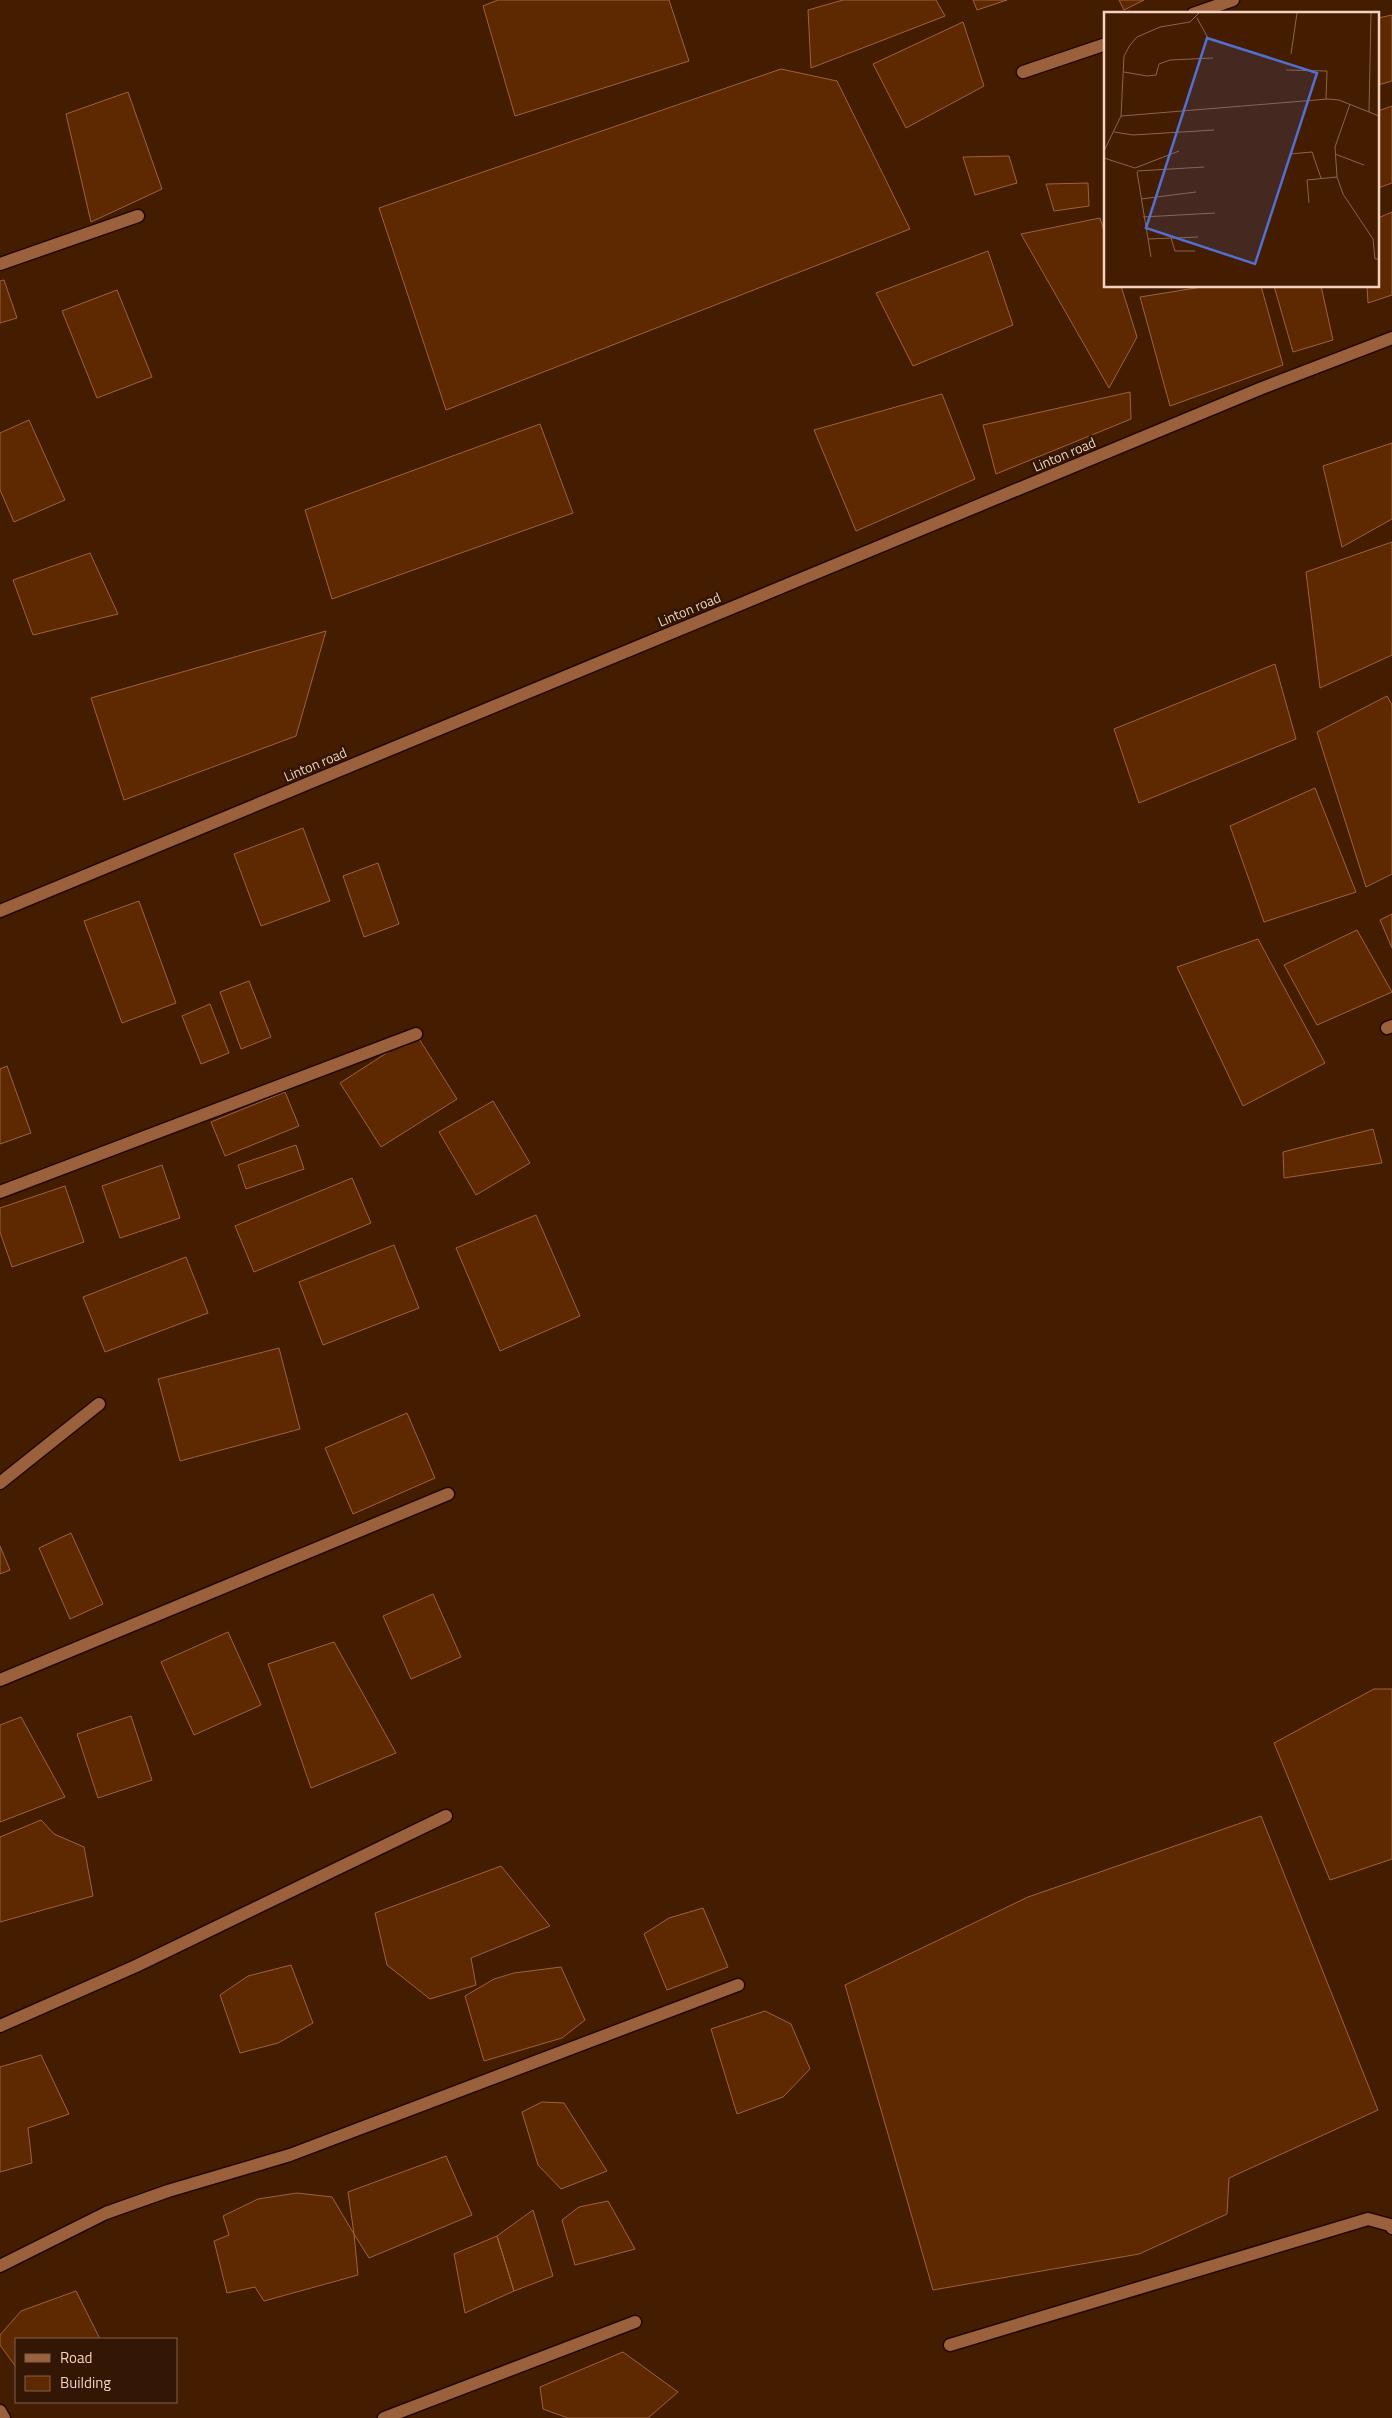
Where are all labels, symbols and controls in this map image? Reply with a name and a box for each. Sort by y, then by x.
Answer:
inset map [1104,12,1380,288]
street label: Linton road [1029,431,1099,477]
street label: Linton road [654,586,724,632]
street label: Linton road [280,741,350,787]
legend [15,2338,178,2403]
text: Road [60,2346,92,2369]
text: Building [60,2371,111,2394]

